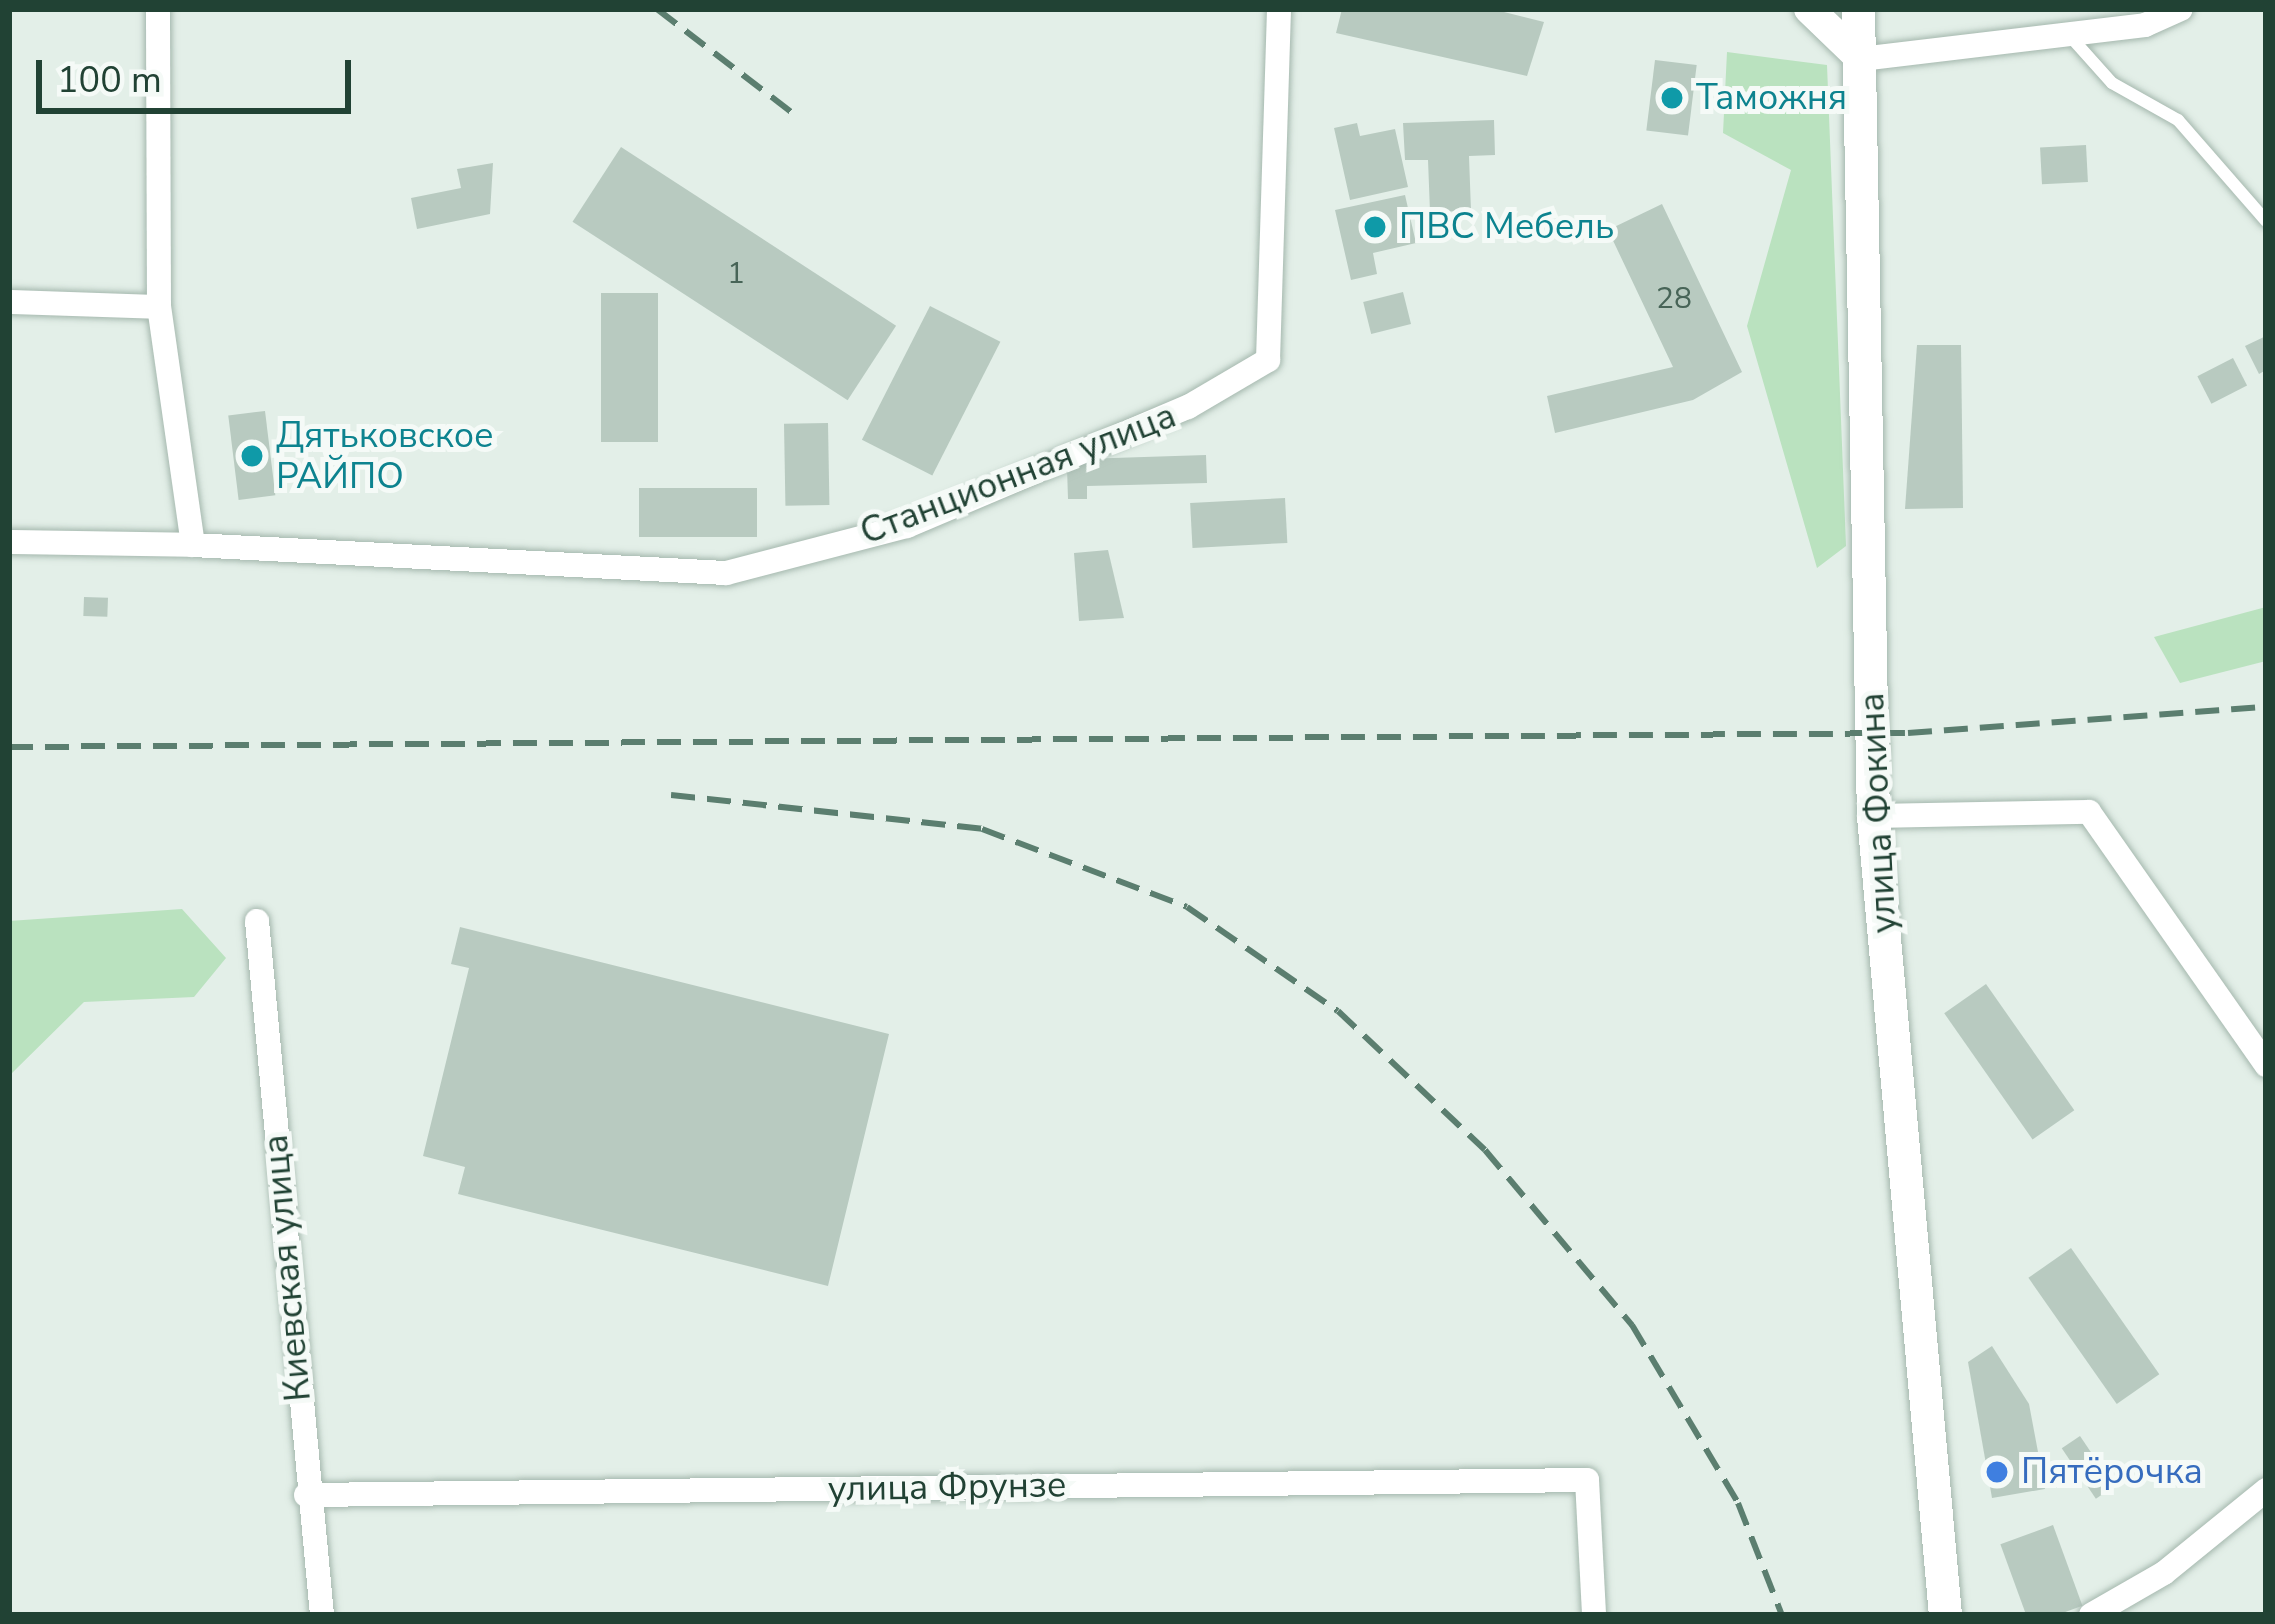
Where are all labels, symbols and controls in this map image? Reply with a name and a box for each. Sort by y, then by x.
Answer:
scale bar [42,36,357,110]
text: 100 m [57,56,162,105]
place label: Таможня [1696,76,1847,120]
marker: Таможня [1659,85,1685,111]
place label: ПВС Мебель [1399,205,1614,249]
marker: ПВС Мебель [1362,214,1388,240]
house number: 1 [727,256,745,292]
house number: 28 [1656,281,1692,317]
street label: Станционная улица [854,394,1182,554]
place label: Дятьковское РАЙПО [276,413,494,498]
marker: Дятьковское РАЙПО [239,443,265,469]
street label: улица Фокина [1850,692,1906,934]
street label: Киевская улица [254,1133,320,1403]
place label: Пятёрочка [2021,1450,2203,1494]
marker: Пятёрочка [1984,1459,2010,1485]
street label: улица Фрунзе [827,1463,1067,1511]

